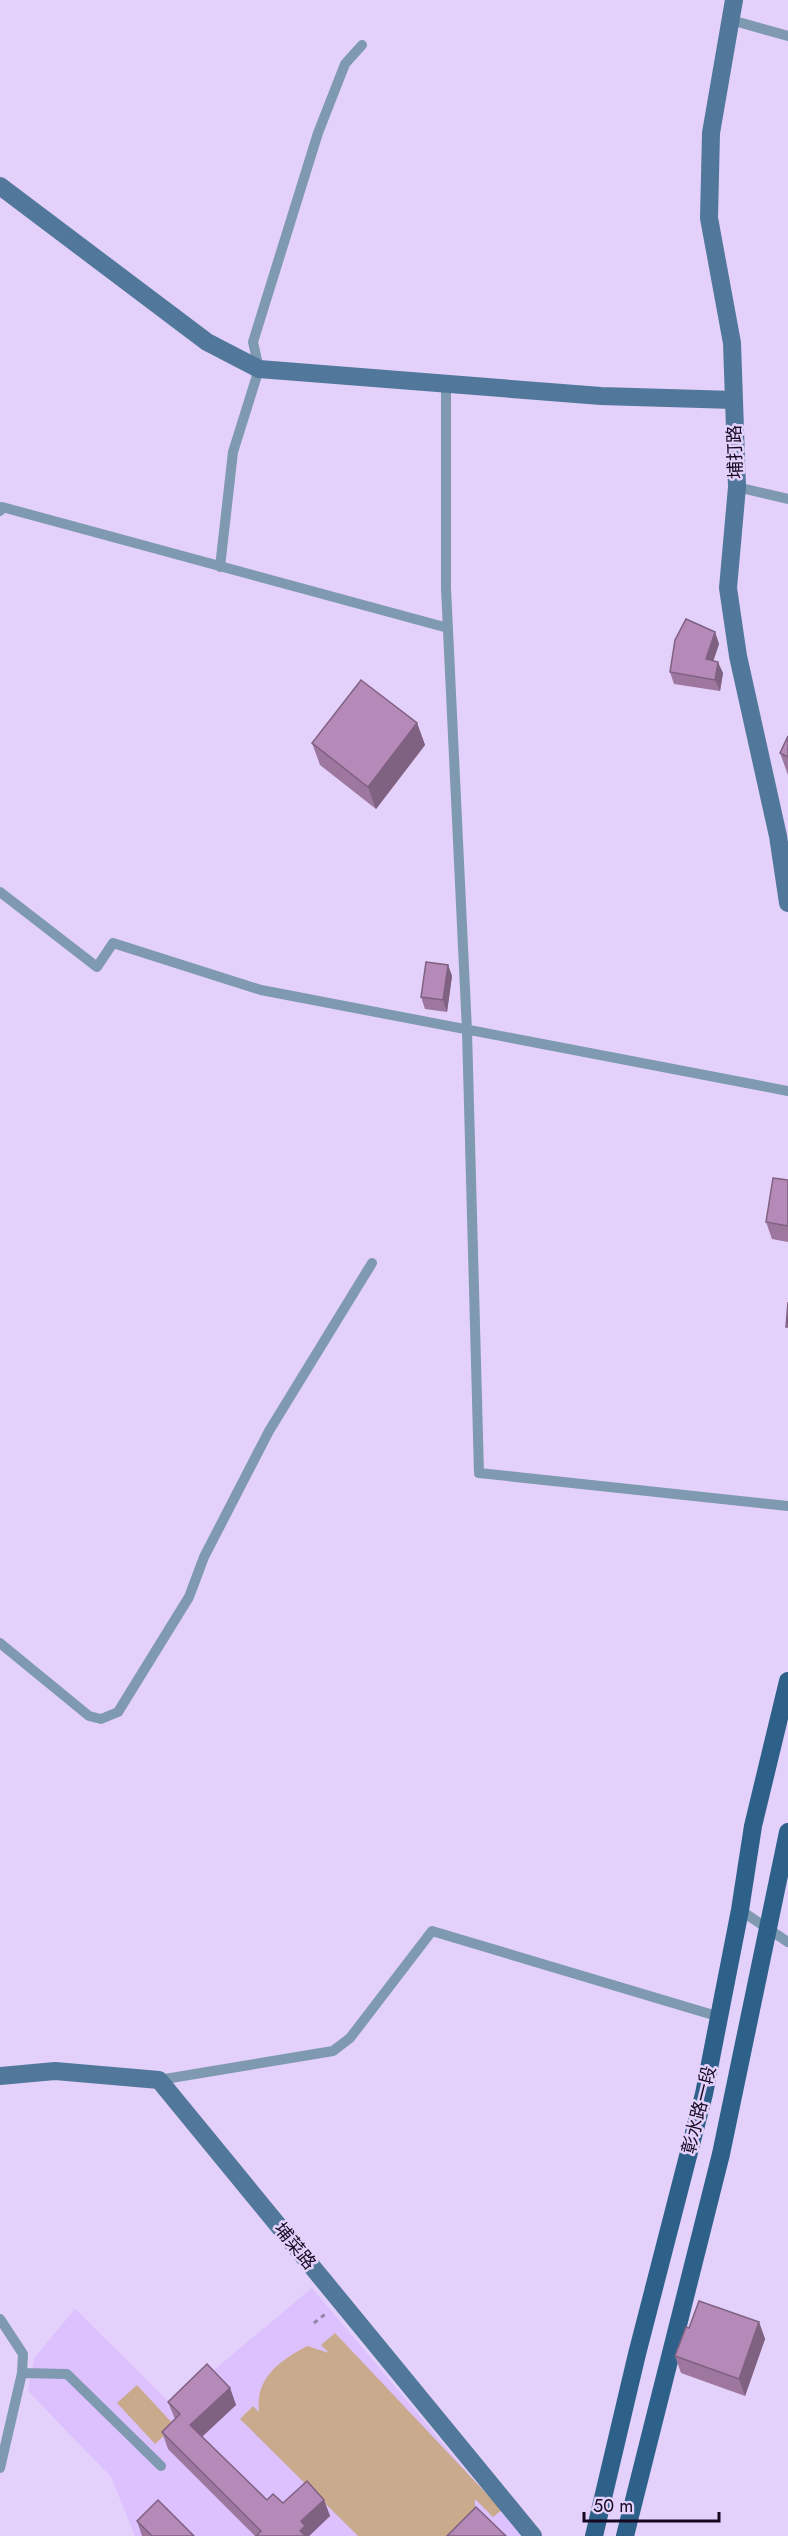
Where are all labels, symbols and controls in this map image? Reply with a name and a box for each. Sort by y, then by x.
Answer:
street label: 埔打路 [721,425,749,479]
street label: 彰水路一段 [675,2063,723,2157]
street label: 埔菜路 [268,2217,322,2275]
scale bar [584,2485,719,2523]
text: 50 m [593,2493,633,2519]

